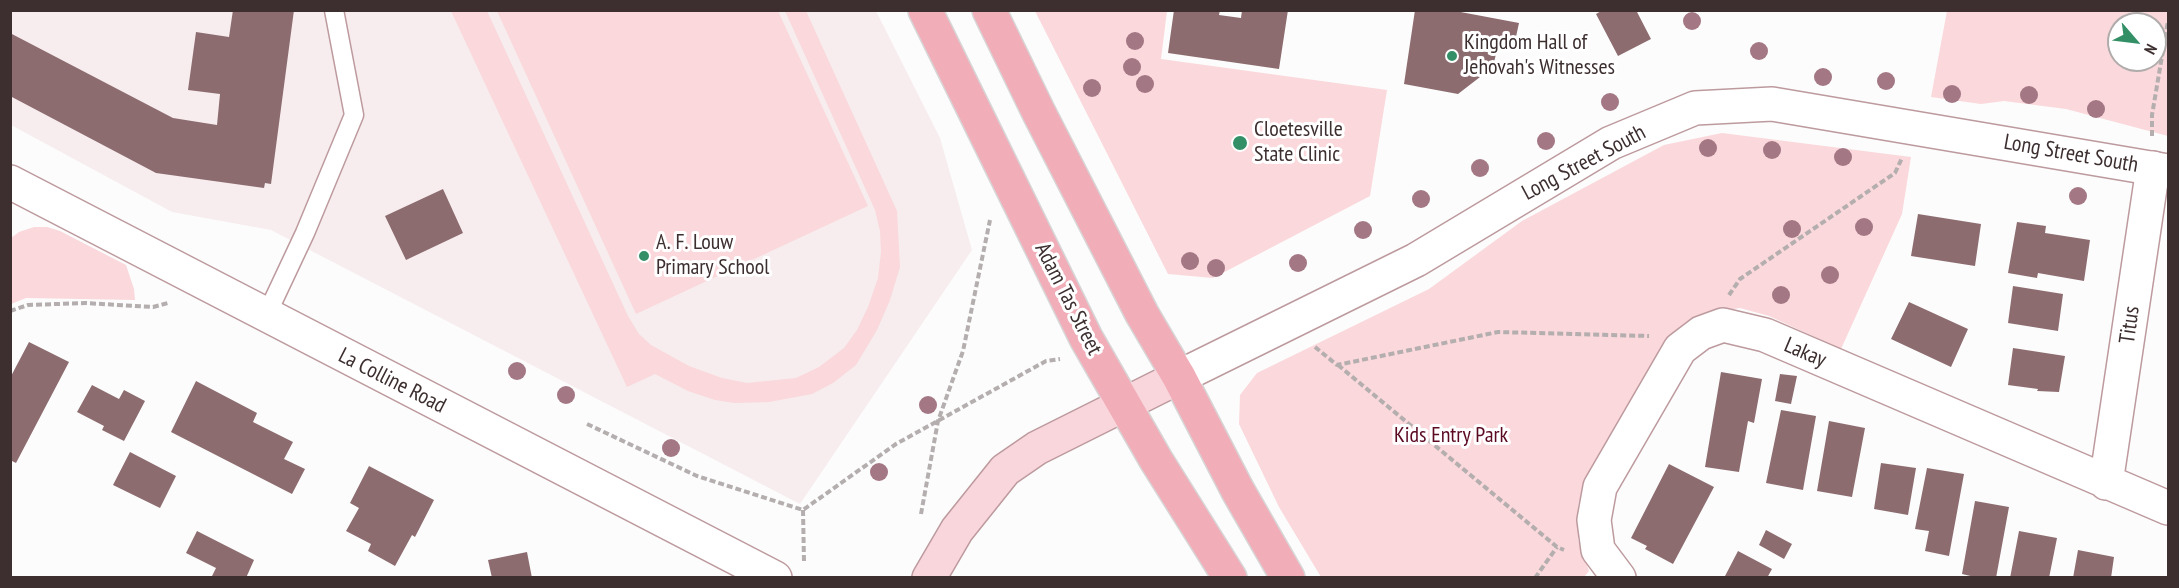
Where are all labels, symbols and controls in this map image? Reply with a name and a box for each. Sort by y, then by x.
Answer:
north arrow [2107,12,2167,72]
place label: Kingdom Hall of Jehovah's Witnesses [1464,30,1615,82]
text: N [2140,41,2162,58]
marker: Kingdom Hall of Jehovah's Witnesses [1445,49,1459,63]
place label: Cloetesville State Clinic [1254,117,1343,168]
street label: Long Street South [1518,119,1650,207]
street label: Long Street South [2002,129,2140,179]
marker: Cloetesville State Clinic [1231,134,1249,152]
place label: A. F. Louw Primary School [656,230,769,282]
street label: Adam Tas Street [1029,239,1107,359]
marker: A. F. Louw Primary School [637,249,651,263]
street label: Titus [2114,305,2146,345]
street label: Lakay [1780,332,1830,374]
street label: La Colline Road [334,343,450,419]
park label: Kids Entry Park [1394,423,1508,449]

